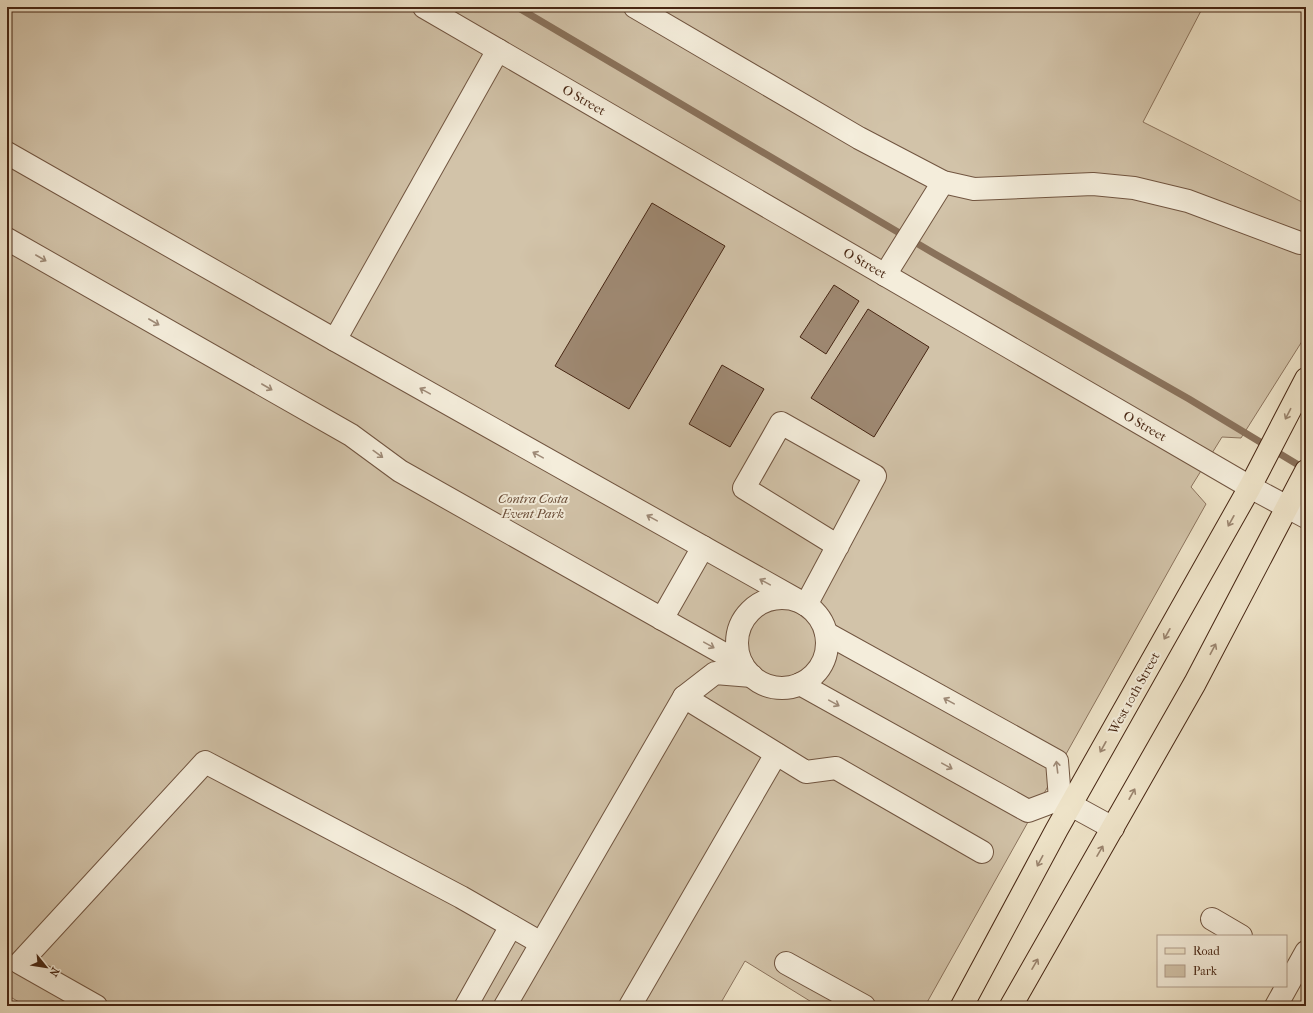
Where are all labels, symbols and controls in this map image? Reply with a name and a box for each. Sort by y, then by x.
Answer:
street label: O Street [560,82,609,119]
street label: O Street [841,245,890,282]
one-way arrow [35,255,47,263]
one-way arrow [148,319,160,327]
one-way arrow [261,383,273,391]
one-way arrow [419,387,431,394]
street label: O Street [1121,408,1170,445]
one-way arrow [1284,408,1291,420]
one-way arrow [372,450,383,459]
one-way arrow [532,450,544,458]
park label: Contra Costa Event Park [498,491,568,521]
one-way arrow [646,514,658,522]
one-way arrow [1226,515,1234,527]
one-way arrow [759,577,771,585]
one-way arrow [1163,628,1170,640]
one-way arrow [703,642,715,650]
one-way arrow [1210,643,1217,655]
street label: West 10th Street [1105,649,1163,737]
one-way arrow [943,696,955,704]
one-way arrow [828,699,840,707]
one-way arrow [1099,741,1107,753]
one-way arrow [1053,761,1061,774]
one-way arrow [941,763,953,771]
one-way arrow [1129,788,1137,800]
one-way arrow [1096,845,1104,857]
one-way arrow [1036,855,1043,867]
legend [1157,935,1287,987]
text: Road [1193,944,1220,958]
north arrow [26,947,66,987]
one-way arrow [1031,958,1039,970]
text: Park [1193,964,1218,978]
text: N [46,965,62,979]

